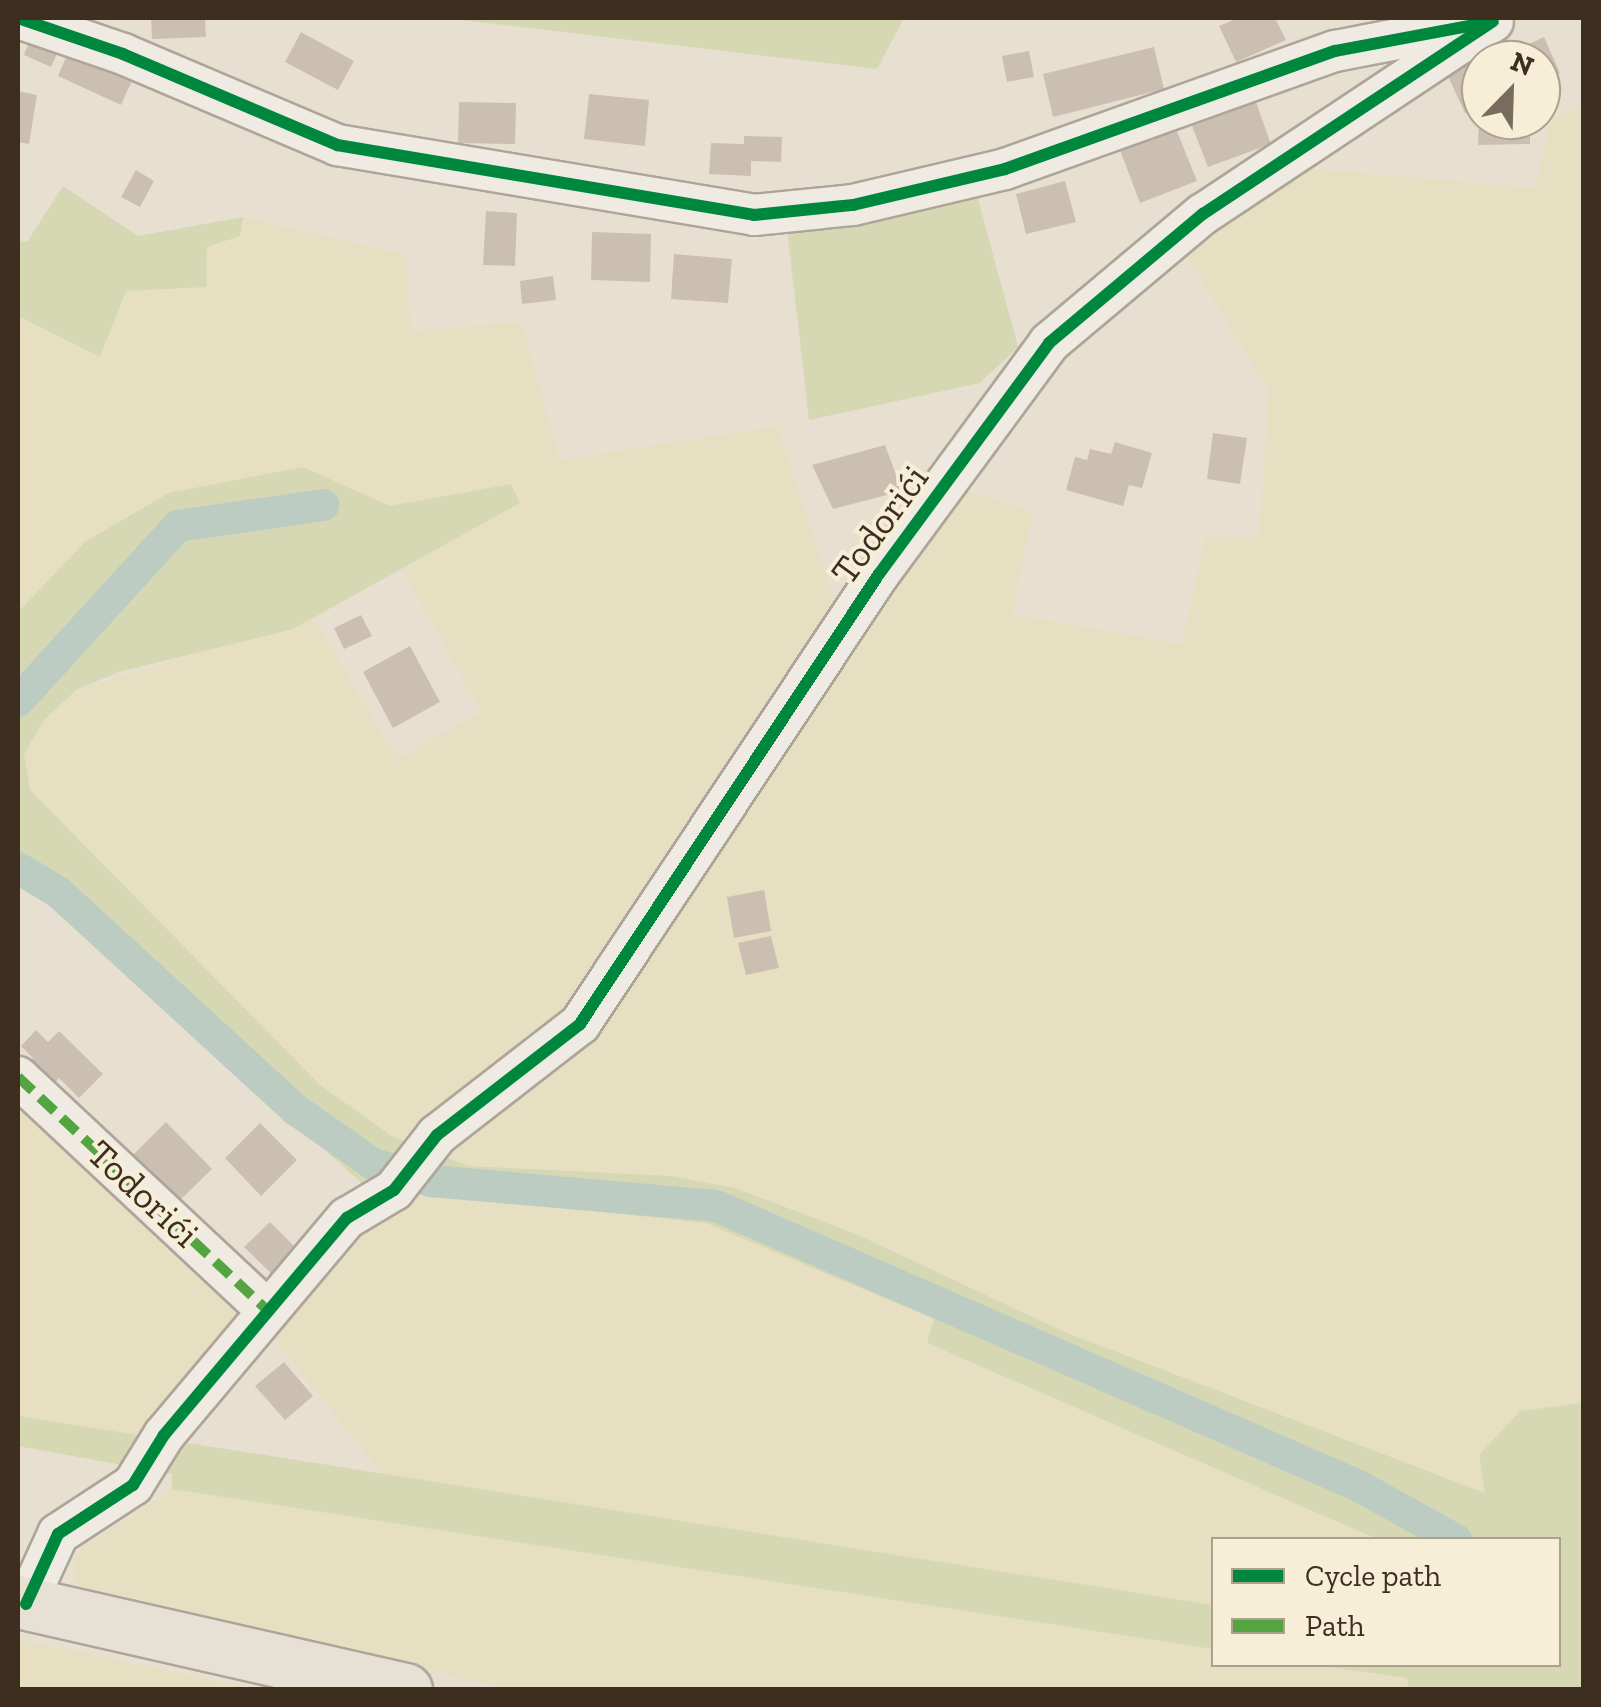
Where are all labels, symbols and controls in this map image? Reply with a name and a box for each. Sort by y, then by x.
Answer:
north arrow [1461,40,1561,140]
text: N [1506,44,1538,83]
street label: Todorići [822,457,938,593]
street label: Todorići [78,1131,208,1257]
legend [1211,1537,1561,1667]
text: Cycle path [1305,1558,1441,1594]
text: Path [1305,1608,1364,1644]

